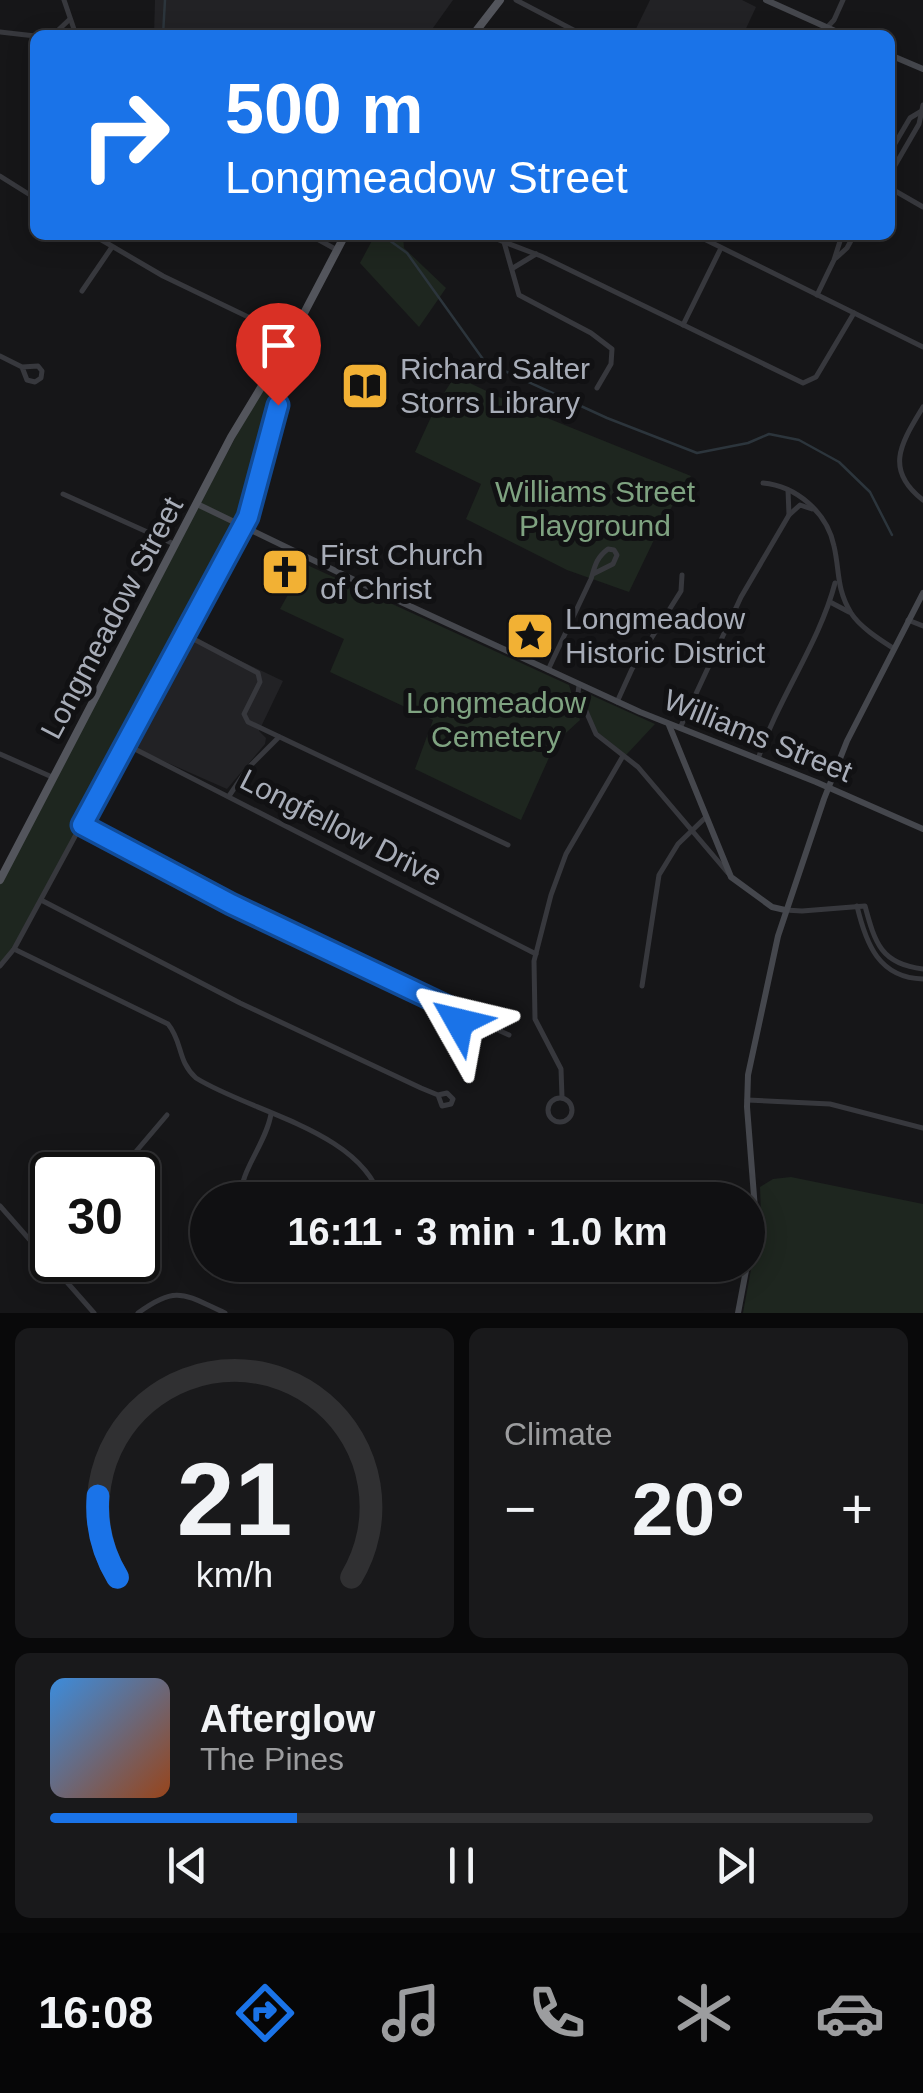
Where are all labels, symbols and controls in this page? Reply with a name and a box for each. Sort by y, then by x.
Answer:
icon: right [60,70,190,200]
text: 500 m [225,70,423,148]
text: Longmeadow Street [225,152,628,203]
pin [236,303,321,406]
icon: arrive [251,318,306,373]
place label: Richard Salter Storrs Library [400,352,590,419]
library icon: Richard Salter Storrs Library [339,360,391,412]
park label: Williams Street Playground [495,475,696,542]
street label: Longmeadow Street [34,491,189,744]
place label: First Church of Christ [320,538,483,605]
church icon: First Church of Christ [259,546,311,598]
place label: Longmeadow Historic District [565,602,766,669]
place icon: Longmeadow Historic District [504,610,556,662]
street label: Williams Street [659,683,858,789]
park label: Longmeadow Cemetery [406,686,586,753]
street label: Longfellow Drive [235,763,448,893]
position arrow [407,970,511,1074]
speed limit sign: 30 [30,1152,160,1282]
text: 16:11 · 3 min · 1.0 km [287,1211,668,1253]
text: Climate [504,1416,612,1452]
text: 21 [177,1441,292,1557]
text: 20° [632,1467,745,1551]
text: − [504,1478,536,1540]
text: + [841,1478,873,1540]
text: km/h [196,1555,273,1595]
text: Afterglow [200,1698,375,1740]
text: The Pines [200,1741,344,1777]
icon: previous [160,1838,215,1893]
icon: pause [434,1838,489,1893]
icon: next [708,1838,763,1893]
icon: directions [230,1978,300,2048]
icon: music [376,1978,446,2048]
icon: phone [522,1978,592,2048]
icon: climate [669,1978,739,2048]
icon: car [815,1978,885,2048]
text: 16:08 [38,1987,153,2038]

